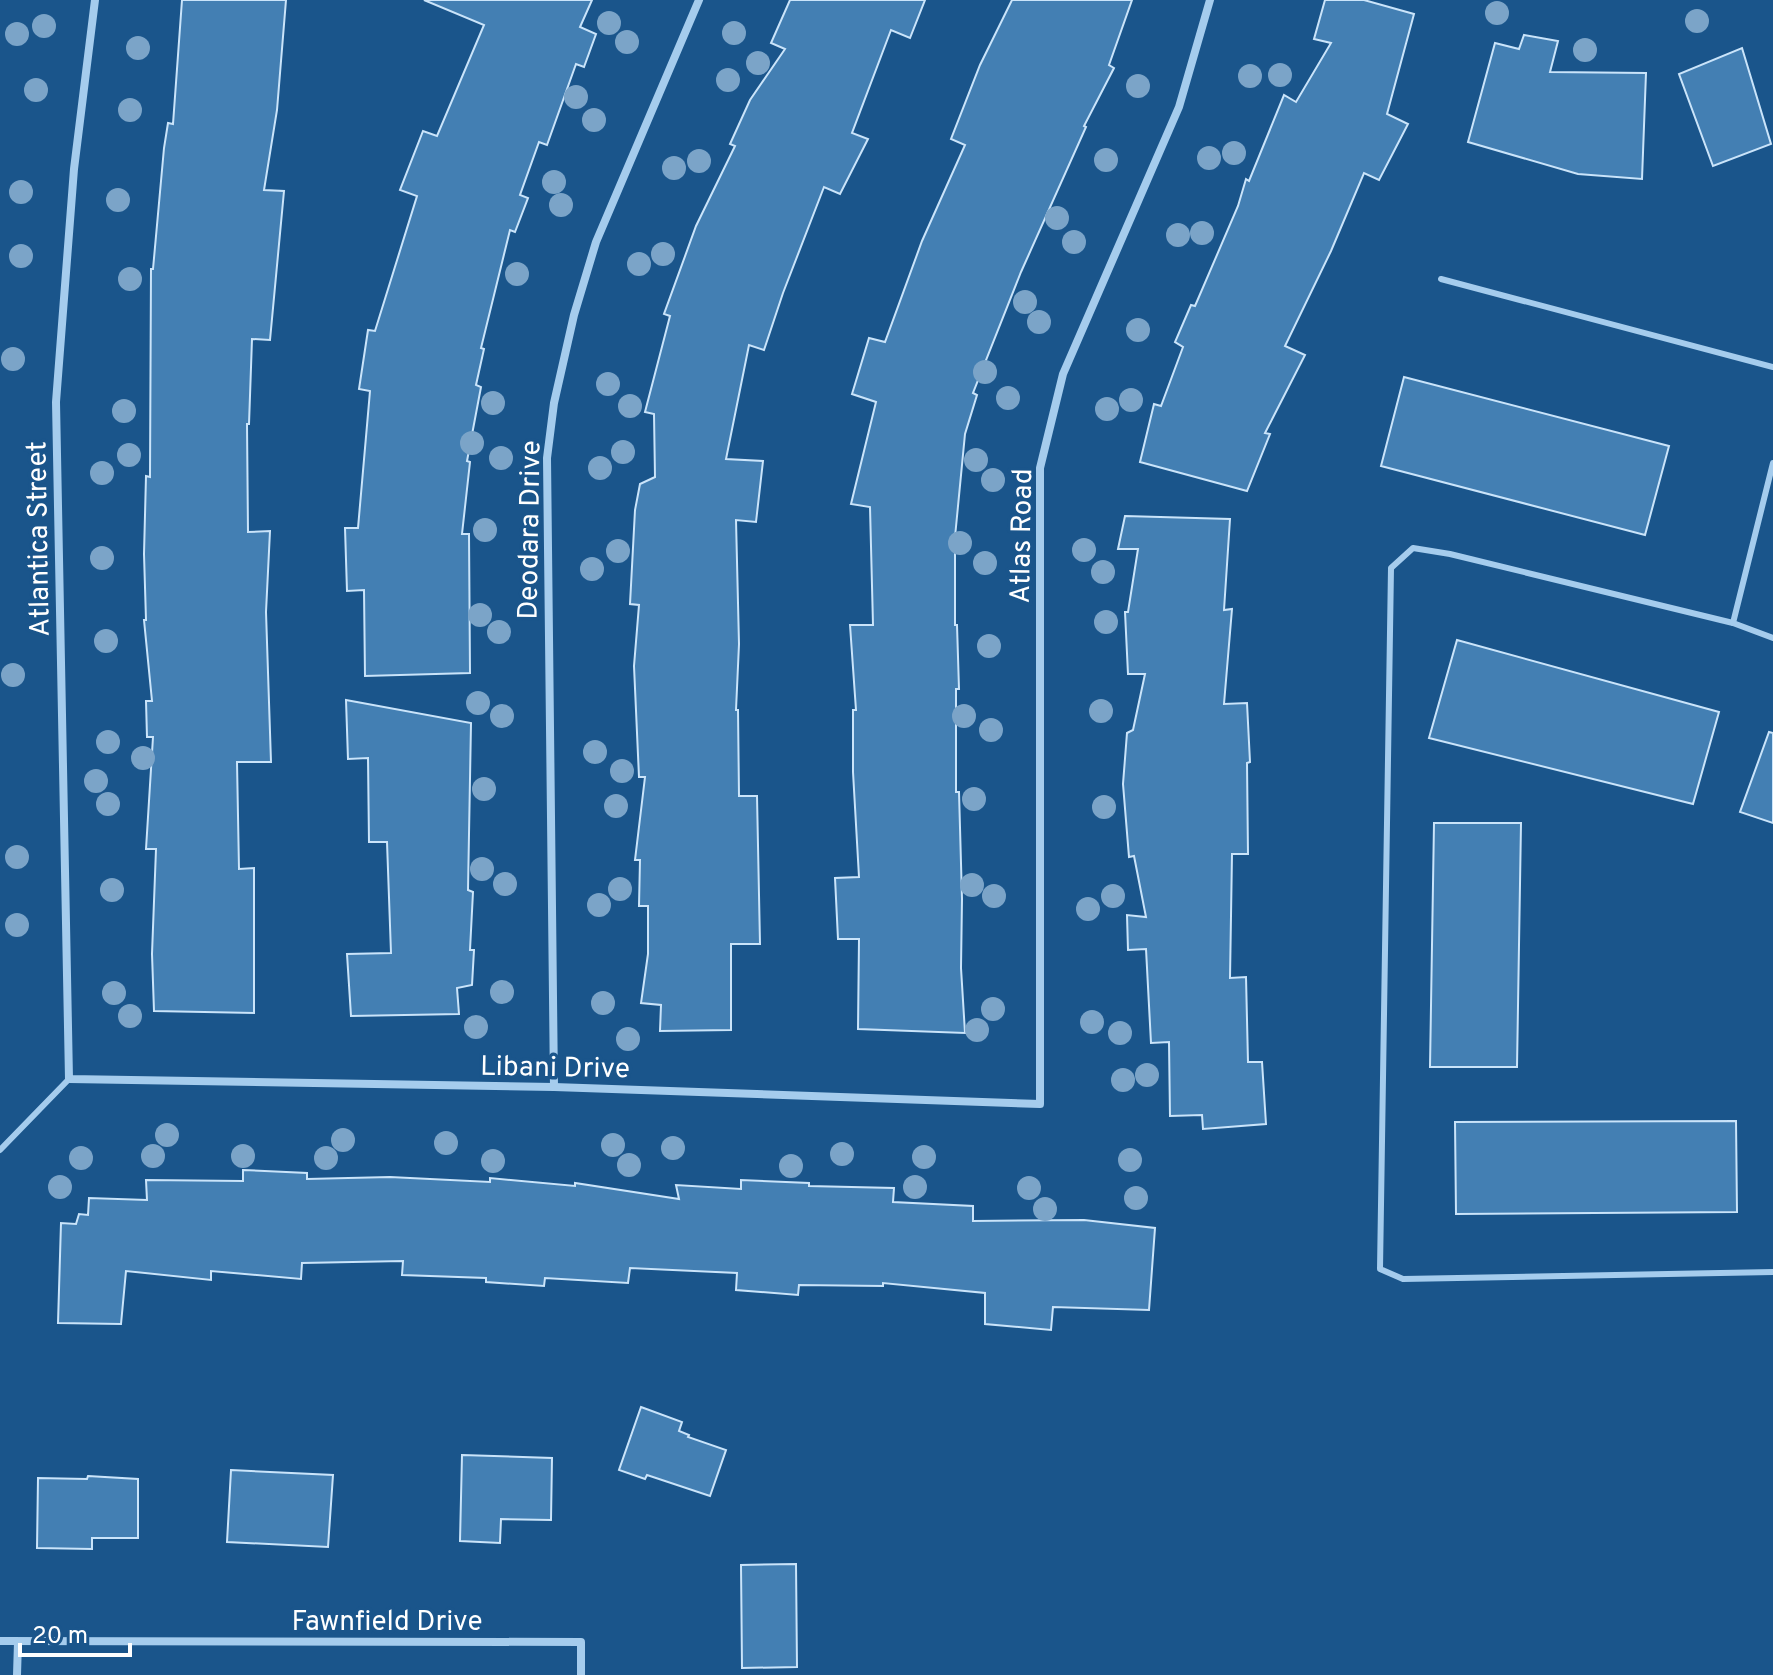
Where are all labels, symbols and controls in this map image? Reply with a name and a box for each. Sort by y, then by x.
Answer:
street label: Deodara Drive [511,440,551,620]
street label: Atlantica Street [20,441,60,637]
street label: Atlas Road [1004,468,1042,604]
street label: Libani Drive [480,1050,630,1088]
street label: Fawnfield Drive [291,1605,483,1641]
scale bar [20,1607,130,1657]
text: 20 m [32,1622,88,1652]

